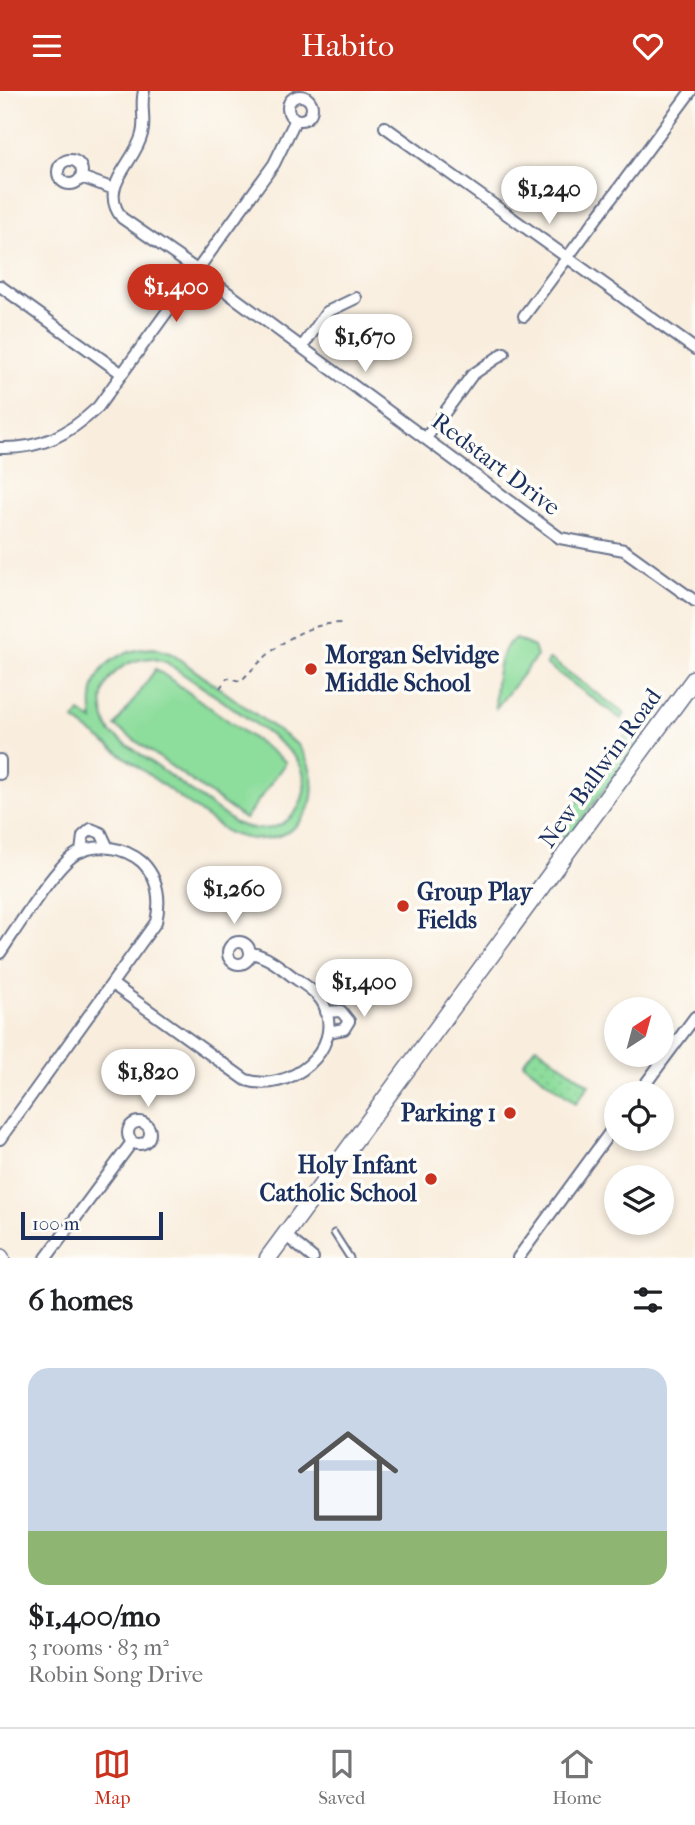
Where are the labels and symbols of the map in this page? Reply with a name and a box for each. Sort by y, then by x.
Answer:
pin: $1,240 [492,167,606,226]
pin: $1,400 [119,265,233,324]
pin: $1,670 [308,315,422,374]
street label: Redstart Drive [426,407,566,521]
place label: Morgan Selvidge Middle School [325,641,499,697]
marker: Morgan Selvidge Middle School [303,661,319,677]
street label: New Ballwin Road [533,682,668,853]
pin: $1,260 [177,867,291,926]
place label: Group Play Fields [416,878,534,934]
marker: Group Play Fields [395,898,411,914]
pin: $1,400 [307,960,421,1019]
north arrow [604,997,674,1067]
pin: $1,820 [91,1049,205,1109]
place label: Parking 1 [401,1099,496,1127]
marker: Parking 1 [502,1105,518,1121]
place label: Holy Infant Catholic School [260,1151,417,1207]
marker: Holy Infant Catholic School [423,1171,439,1187]
scale bar [21,1209,163,1241]

